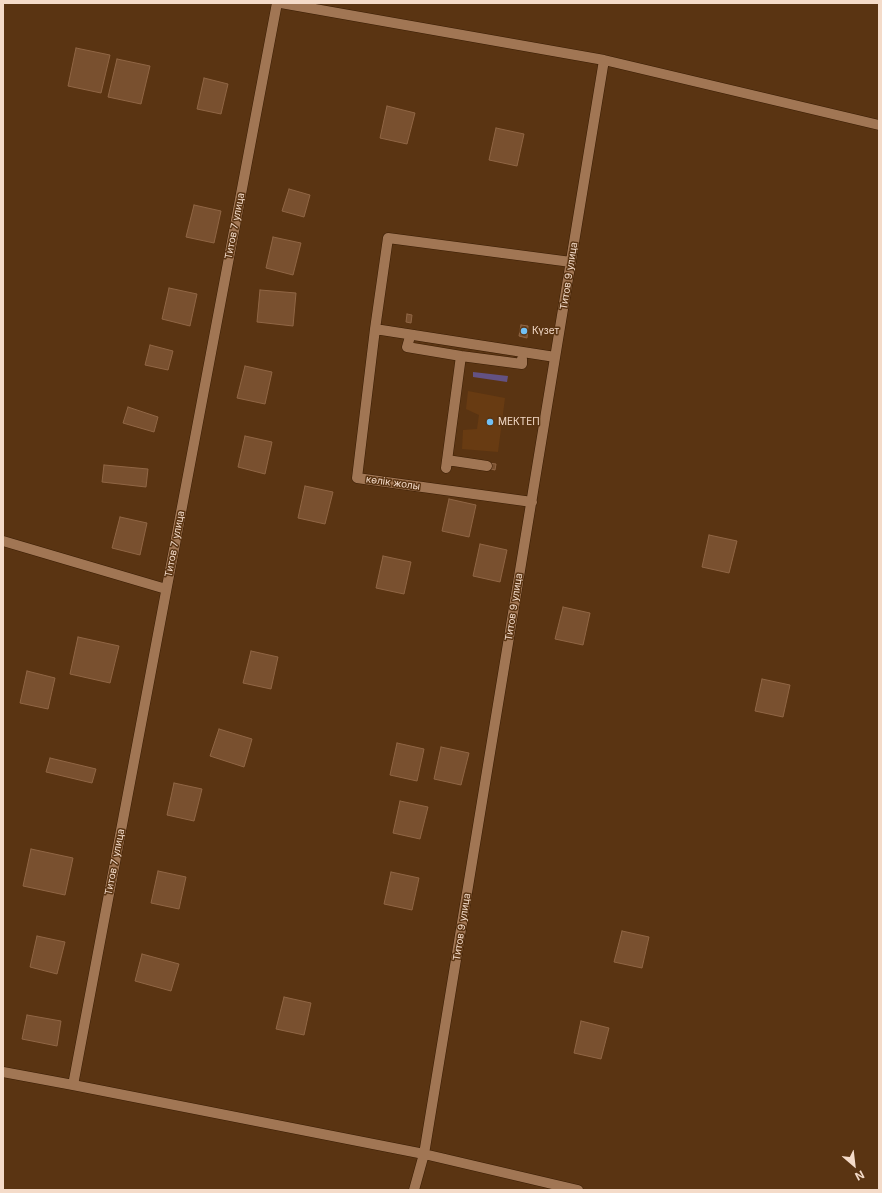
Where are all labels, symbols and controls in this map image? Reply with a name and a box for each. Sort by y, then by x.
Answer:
street label: Титов 7 улица [223,192,247,260]
street label: Титов 9 улица [558,241,580,311]
place label: Күзет [532,325,559,337]
marker: Күзет [519,326,529,336]
place label: МЕКТЕП [498,416,540,428]
marker: МЕКТЕП [485,417,495,427]
street label: көлік жолы [365,473,421,493]
street label: Титов 7 улица [163,510,187,578]
street label: Титов 9 улица [503,572,525,642]
street label: Титов 7 улица [103,828,127,896]
street label: Титов 9 улица [451,892,473,962]
north arrow [834,1145,874,1185]
text: N [853,1167,867,1184]

